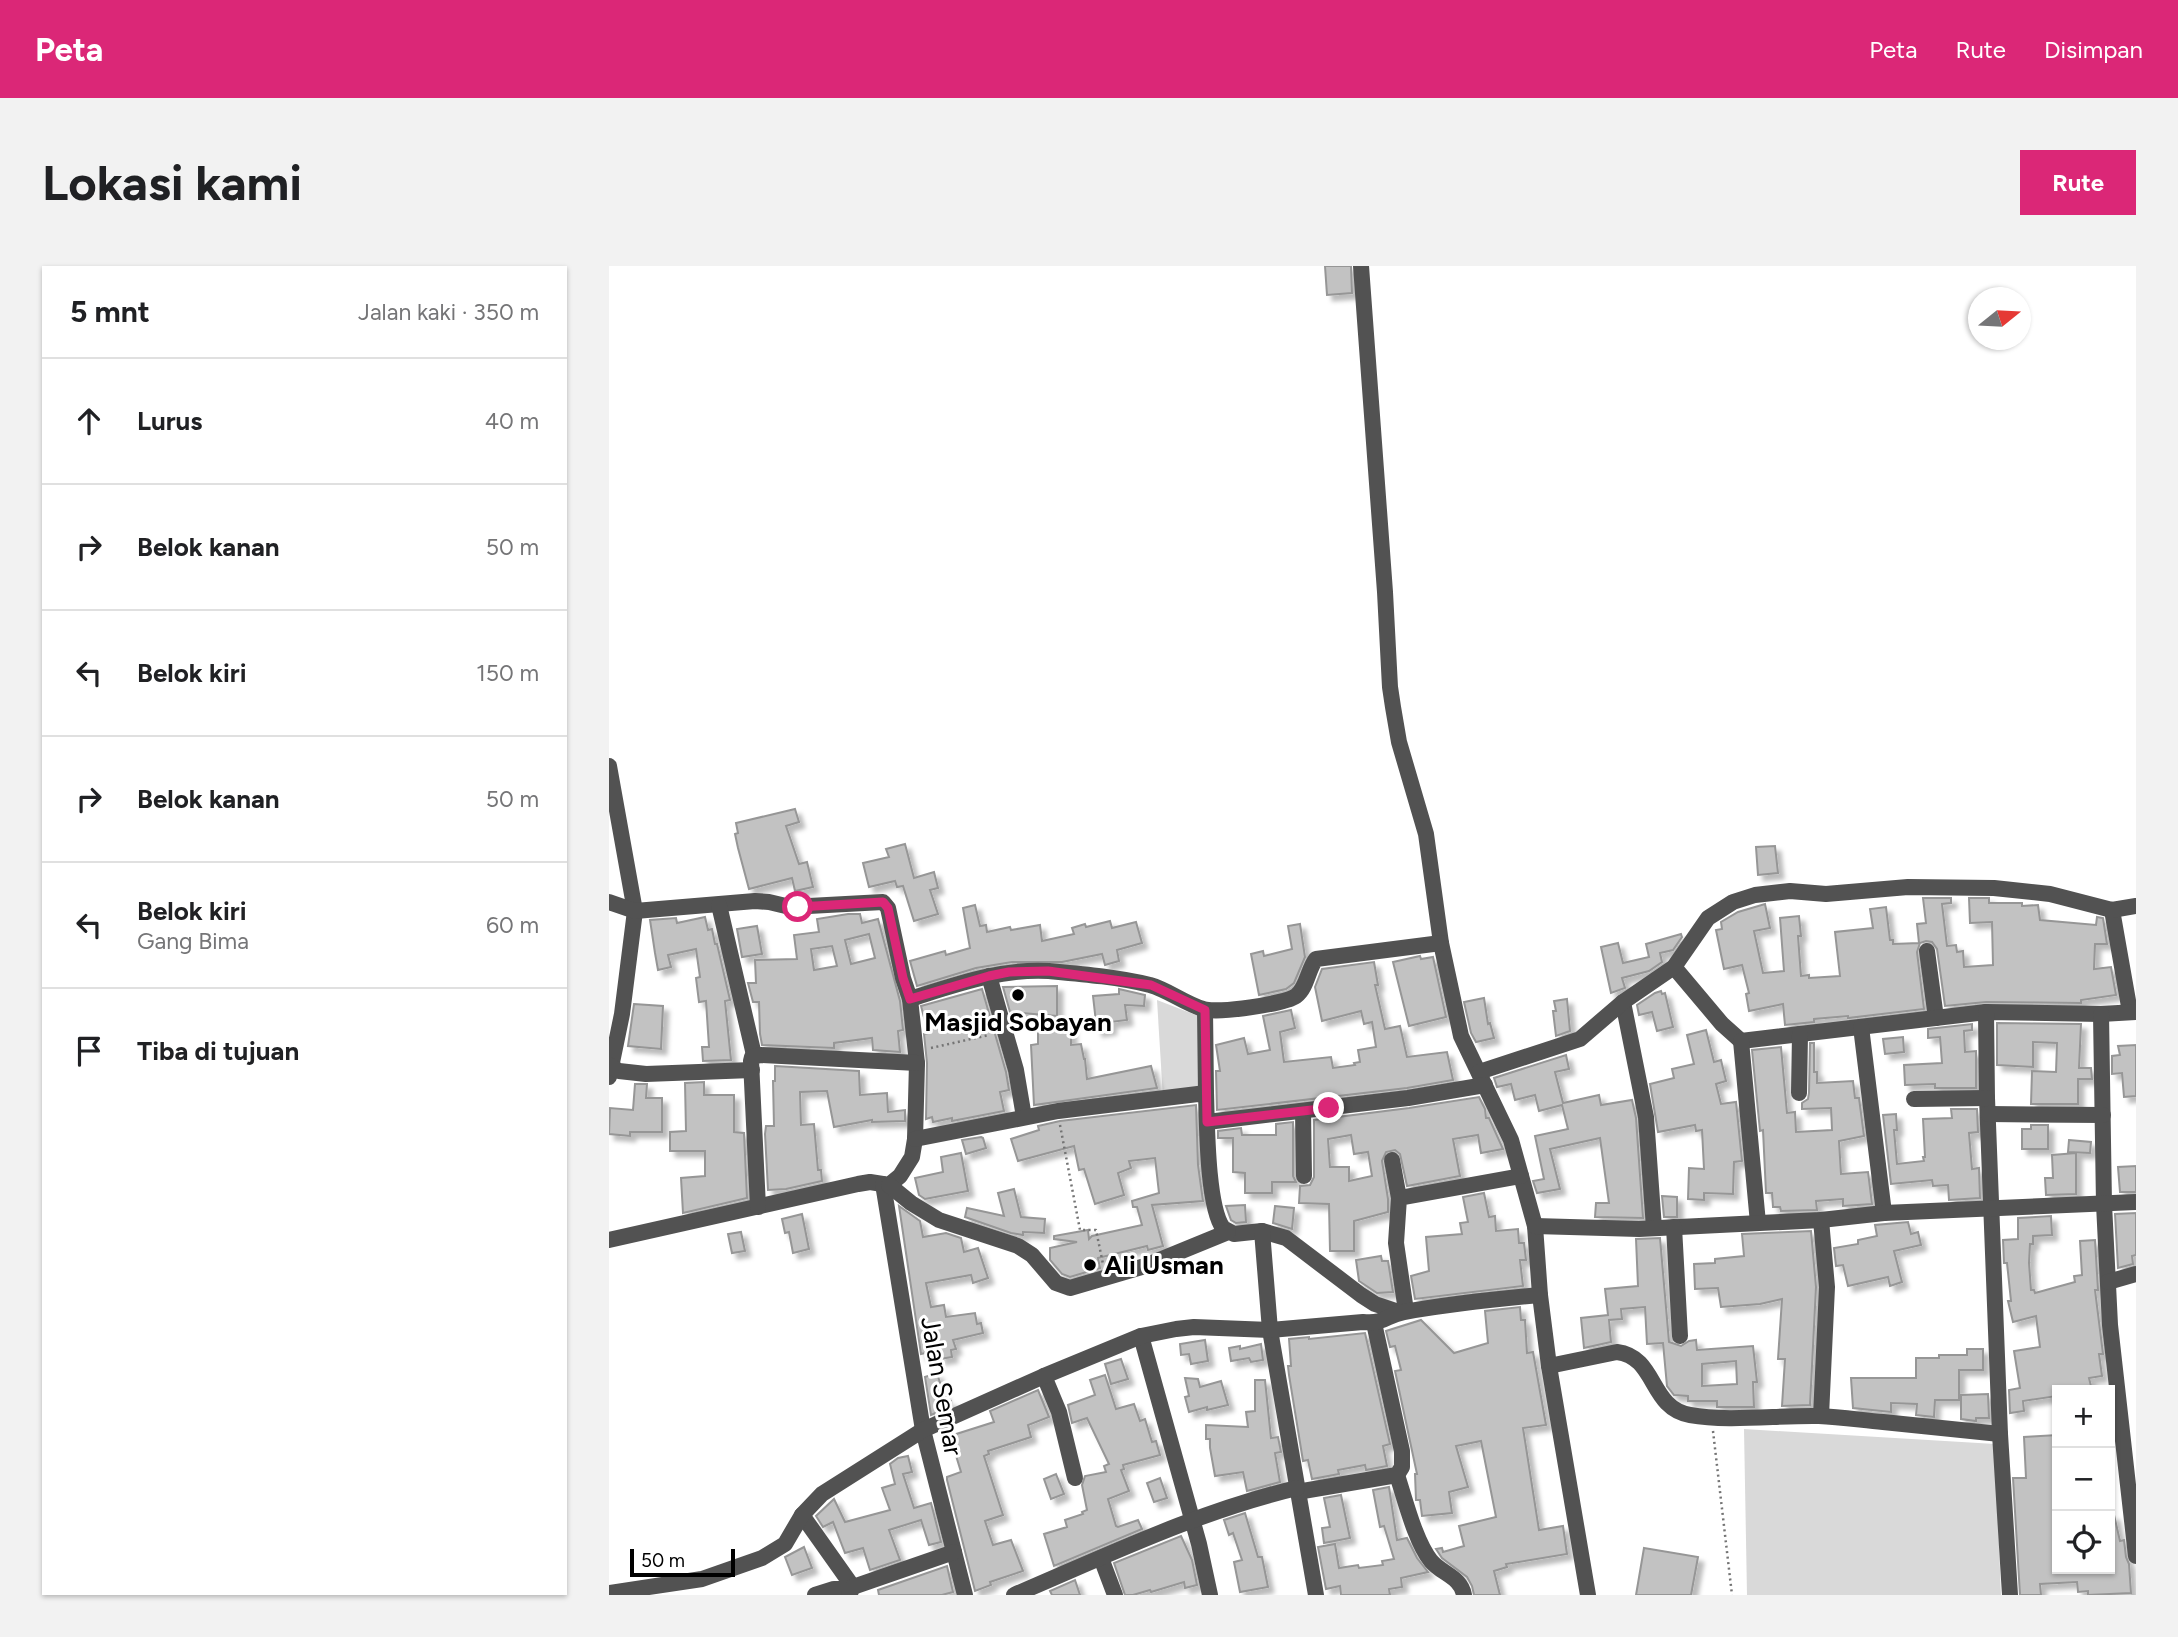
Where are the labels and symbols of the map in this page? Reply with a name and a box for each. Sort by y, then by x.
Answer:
north arrow [1968,287,2031,350]
route start [782,891,813,922]
marker: Masjid Sobayan [1010,987,1026,1003]
place label: Masjid Sobayan [924,1006,1112,1038]
route end [1313,1092,1344,1123]
place label: Ali Usman [1104,1249,1224,1281]
marker: Ali Usman [1082,1257,1098,1273]
street label: Jalan Semar [914,1314,970,1458]
scale bar [630,1546,735,1578]

